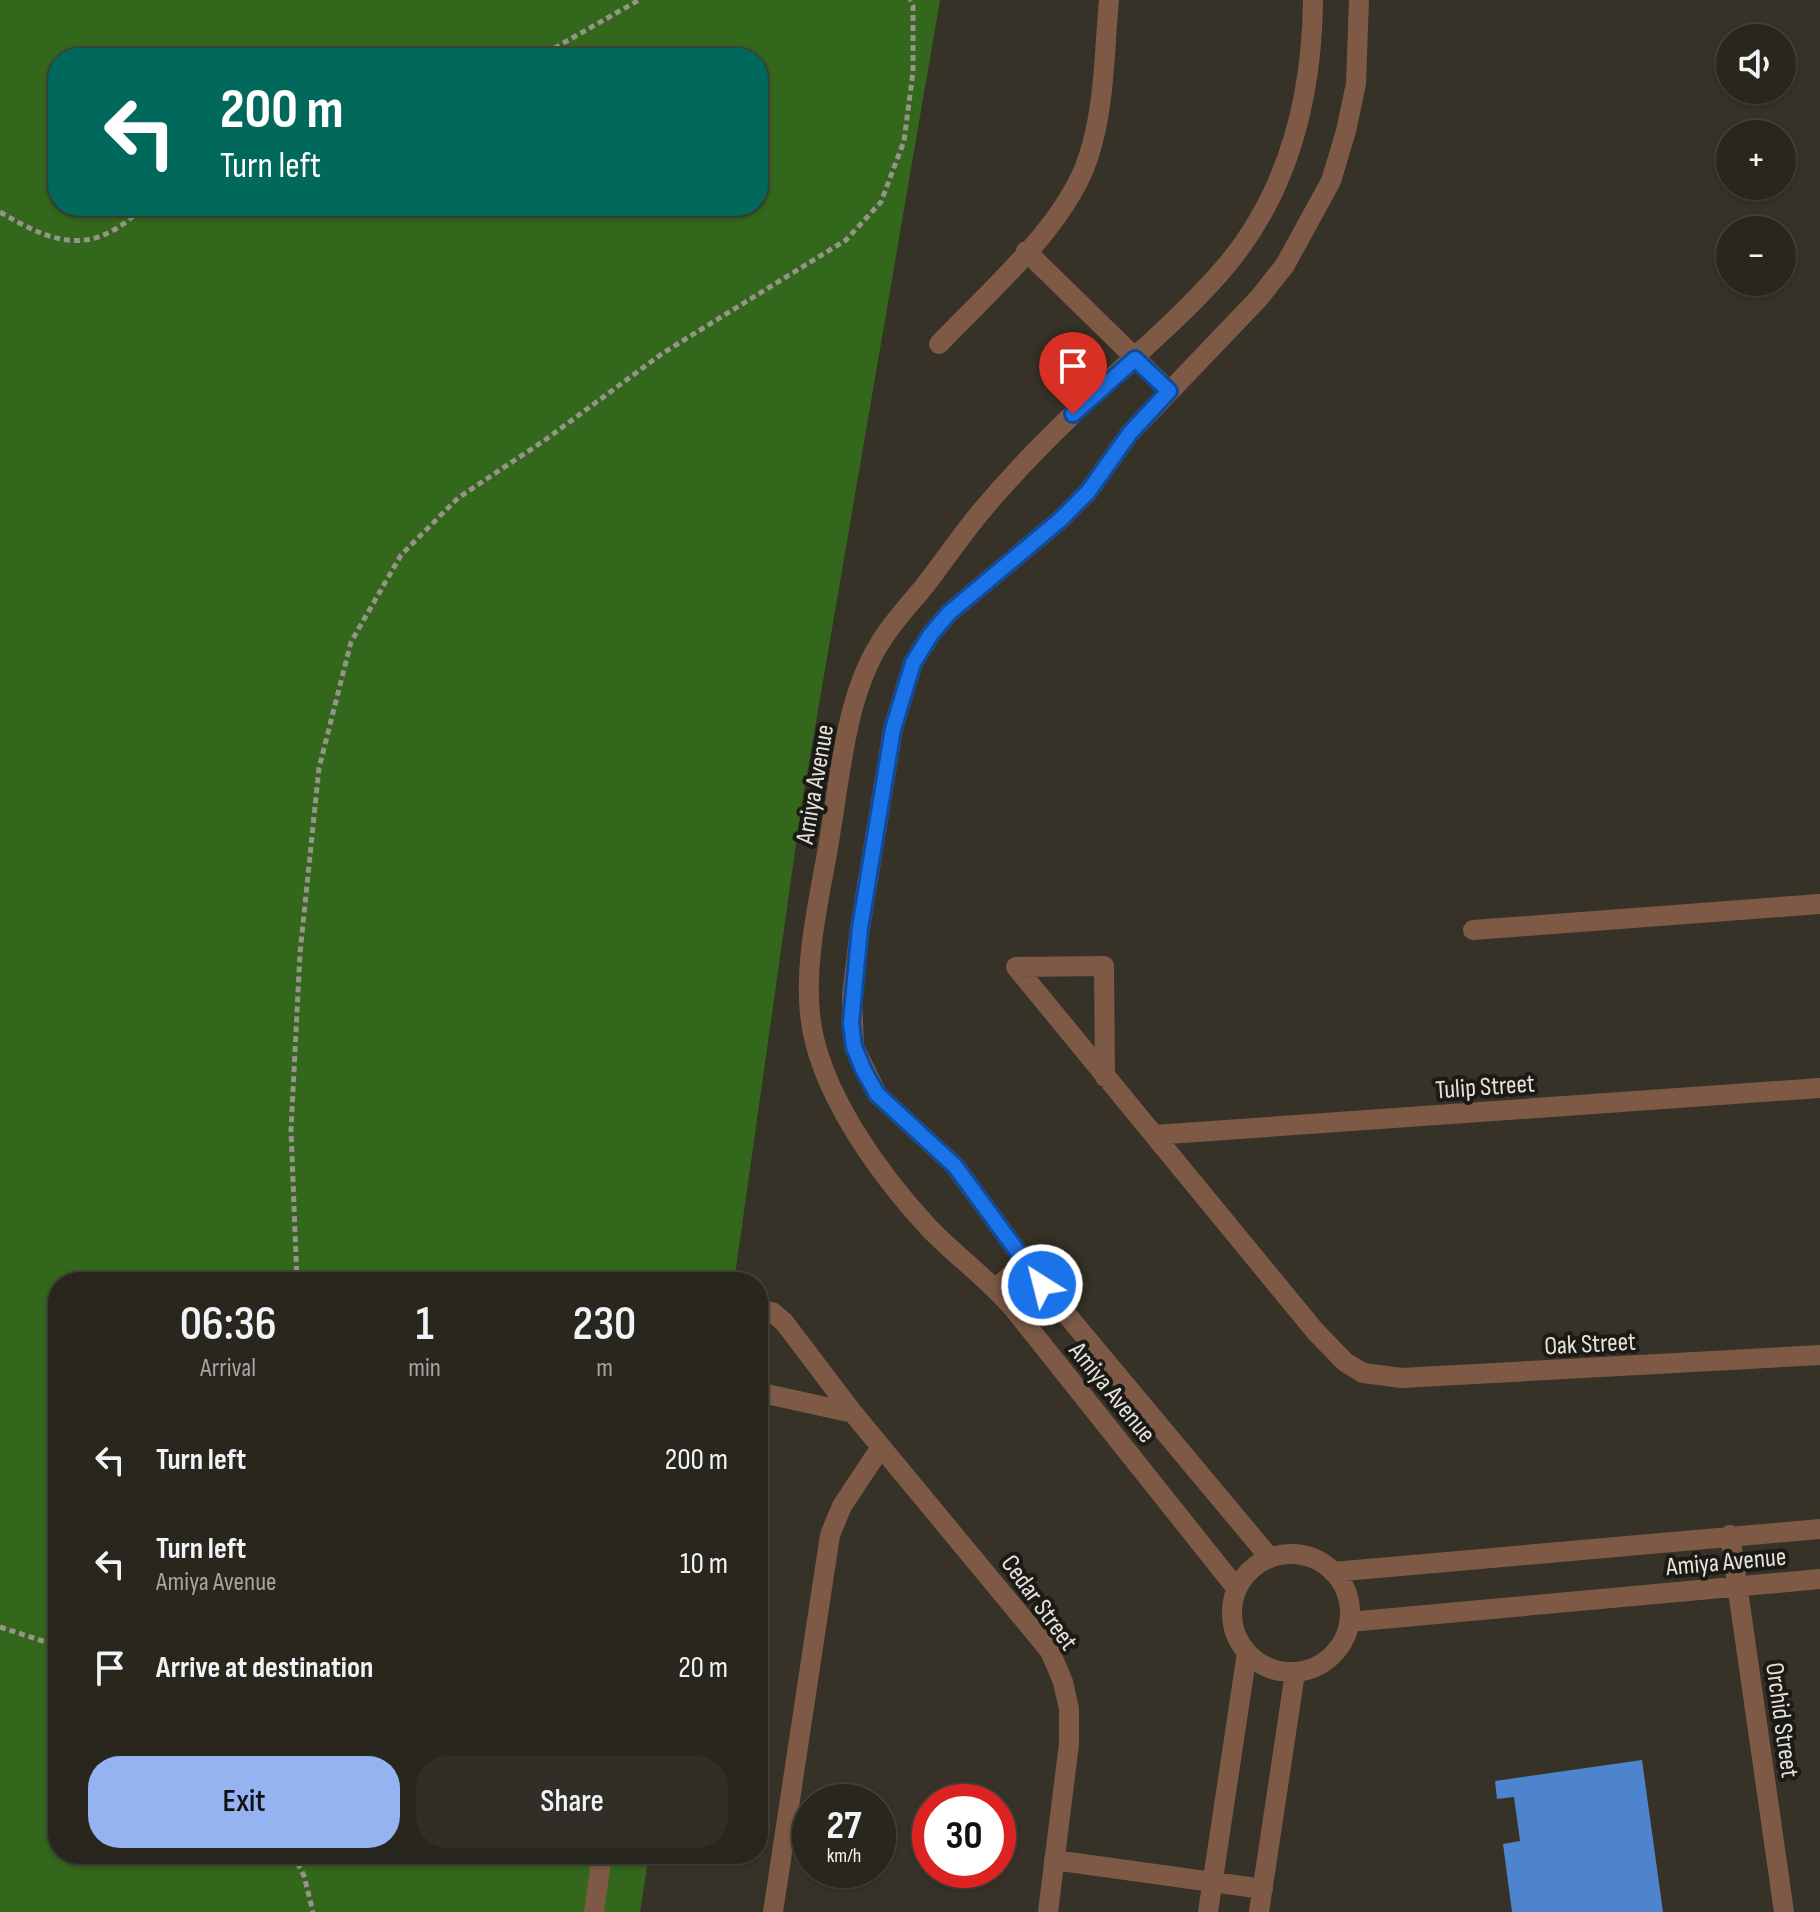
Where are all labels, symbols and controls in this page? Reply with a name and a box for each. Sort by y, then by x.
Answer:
map controls [1716,24,1796,296]
button: sound [1716,24,1796,104]
text: 200 m [220,77,344,144]
icon: left [88,80,192,184]
button: + [1716,120,1796,200]
text: Turn left [220,145,321,188]
button: − [1716,216,1796,296]
pin [1039,332,1107,414]
icon: arrive [1051,344,1095,388]
street label: Amiya Avenue [790,722,841,847]
street label: Tulip Street [1434,1069,1536,1106]
position arrow [1000,1243,1084,1327]
text: 06:36 [180,1296,277,1353]
text: 1 [416,1296,434,1353]
text: 230 [573,1296,636,1353]
street label: Oak Street [1544,1327,1637,1362]
street label: Amiya Avenue [1061,1336,1162,1450]
text: Arrival [200,1353,256,1384]
text: min [408,1353,441,1384]
text: m [596,1353,613,1384]
icon: left [88,1438,132,1482]
text: Turn left [156,1442,246,1478]
text: 200 m [665,1442,728,1478]
text: Turn left [156,1531,246,1567]
icon: left [88,1542,132,1586]
street label: Amiya Avenue [1664,1542,1788,1583]
text: 10 m [680,1546,728,1582]
street label: Cedar Street [994,1549,1084,1657]
text: Amiya Avenue [156,1567,277,1598]
icon: arrive [88,1646,132,1690]
text: Arrive at destination [156,1650,373,1686]
text: 20 m [678,1650,728,1686]
street label: Orchid Street [1758,1661,1805,1780]
button: Exit [88,1756,400,1848]
button: Share [416,1756,728,1848]
speed limit sign: 30 [912,1784,1016,1888]
text: 27 [827,1802,861,1850]
text: km/h [827,1844,861,1868]

